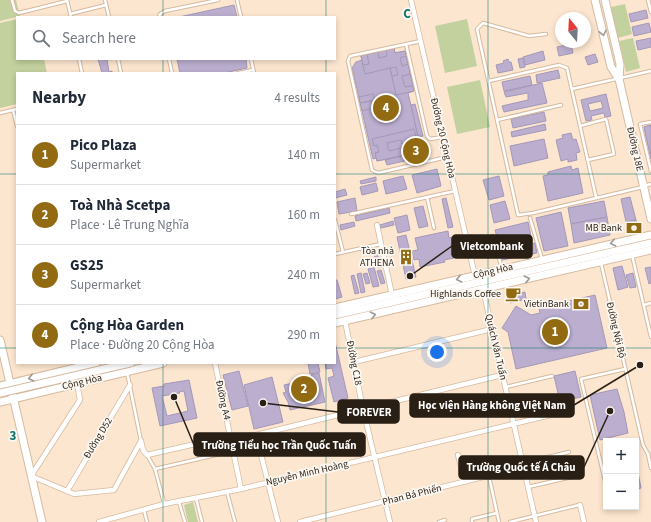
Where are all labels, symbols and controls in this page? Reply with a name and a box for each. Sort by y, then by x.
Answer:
text: C [403,5,411,23]
north arrow [555,12,591,48]
search box [16,16,336,60]
icon: search [30,27,52,49]
text: Search here [62,28,136,49]
one-way arrow [598,30,606,36]
text: Nearby [32,86,86,110]
text: 4 results [275,89,320,107]
pin: 4 [373,93,399,123]
street label: Đường 20 Cộng Hòa [427,96,459,180]
street label: Đường 18E [623,126,647,172]
text: Pico Plaza [70,135,137,156]
pin: 3 [403,136,429,166]
text: 1 [42,146,48,164]
text: 140 m [287,146,320,164]
text: Supermarket [70,156,141,174]
text: Toà Nhà Scetpa [70,195,170,216]
text: 2 [42,206,48,224]
text: 160 m [287,206,320,224]
text: Place · Lê Trung Nghĩa [70,216,189,234]
bank icon: MB Bank [625,219,643,237]
place label: MB Bank [586,221,622,235]
callout: Vietcombank [452,235,532,258]
text: Vietcombank [459,239,524,254]
one-way arrow [610,239,616,247]
place label: Tòa nhà ATHENA [360,244,395,270]
building icon: Tòa nhà ATHENA [397,248,415,266]
text: GS25 [70,255,104,276]
street label: Cộng Hòa [472,260,514,282]
text: 3 [42,266,48,284]
text: 240 m [287,266,320,284]
one-way arrow [456,275,462,283]
one-way arrow [523,275,530,284]
text: Supermarket [70,276,141,294]
cafe icon: Highlands Coffee [504,285,522,303]
place label: Highlands Coffee [430,287,501,301]
bank icon: VietinBank [572,295,590,313]
place label: VietinBank [524,297,569,311]
street label: Đường Nội Bộ [603,300,629,360]
one-way arrow [370,311,376,319]
street label: Quách Văn Tuấn [482,313,510,381]
text: Cộng Hòa Garden [70,315,184,336]
pin: 1 [542,317,568,347]
text: 4 [42,326,48,344]
text: 290 m [287,326,320,344]
text: Place · Đường 20 Cộng Hòa [70,336,215,354]
street label: Đường C18 [343,339,365,387]
your location [427,342,447,362]
street label: Cộng Hòa [61,371,103,393]
one-way arrow [28,374,34,382]
pin: 2 [291,374,317,404]
street label: Đường A4 [212,379,234,421]
callout: Học viện Hàng không Việt Nam [410,394,574,417]
text: Học viện Hàng không Việt Nam [418,398,566,413]
callout: FOREVER [338,400,399,423]
text: FOREVER [347,405,392,420]
street label: Đường D52 [80,415,116,461]
text: 3 [10,427,17,445]
callout: Trường Tiểu học Trần Quốc Tuấn [194,433,365,456]
text: Trường Tiểu học Trần Quốc Tuấn [201,438,357,453]
map controls [603,438,639,510]
button: + [603,438,639,474]
callout: Trường Quốc tế Á Châu [459,456,584,479]
street label: Nguyễn Minh Hoàng [264,457,350,489]
text: Trường Quốc tế Á Châu [466,460,576,475]
button: − [603,474,639,510]
street label: Phan Bá Phiến [381,481,443,509]

